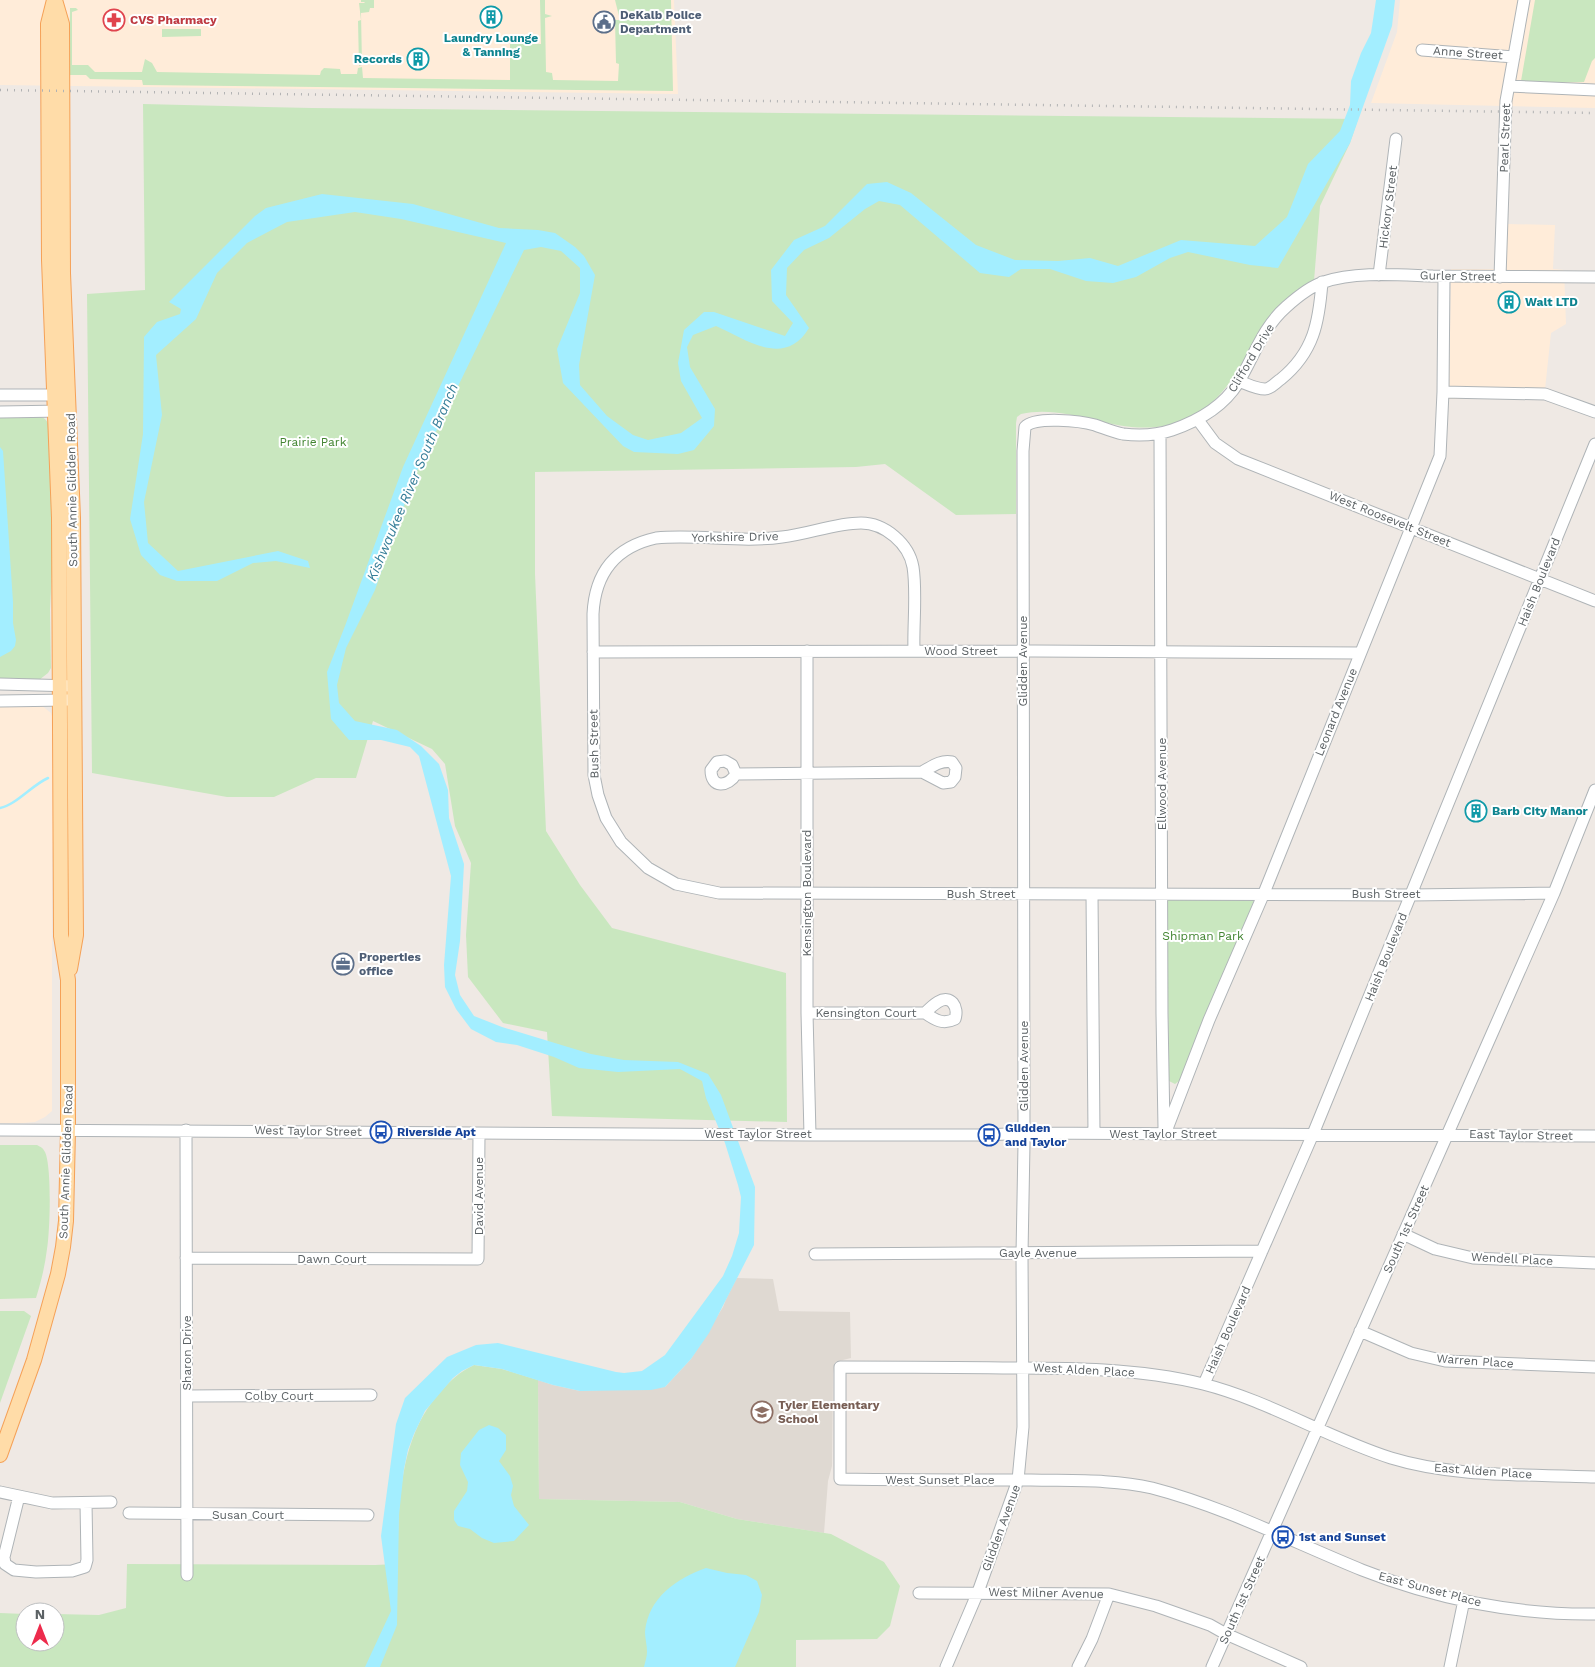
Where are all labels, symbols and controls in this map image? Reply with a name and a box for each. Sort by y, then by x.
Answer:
building icon: Laundry Lounge & Tanning [479,5,503,29]
pharmacy icon: CVS Pharmacy [102,8,126,32]
place label: DeKalb Police Department [620,8,702,36]
public building icon: DeKalb Police Department [592,10,616,34]
place label: CVS Pharmacy [130,13,217,27]
place label: Laundry Lounge & Tanning [444,31,538,59]
street label: Anne Street [1433,44,1503,62]
building icon: Records [406,47,430,71]
place label: Records [354,52,403,66]
street label: Pearl Street [1497,103,1513,173]
street label: Hickory Street [1376,165,1400,249]
street label: Gurler Street [1420,268,1496,284]
building icon: Walt LTD [1497,290,1521,314]
place label: Walt LTD [1525,295,1578,309]
street label: Clifford Drive [1225,321,1277,395]
water label: Kishwaukee River South Branch [363,381,461,583]
street label: South Annie Glidden Road [64,413,80,567]
park label: Prairie Park [280,435,347,449]
street label: West Roosevelt Street [1327,488,1453,550]
street label: Yorkshire Drive [691,529,779,545]
street label: Haish Boulevard [1515,536,1563,628]
street label: Glidden Avenue [1016,615,1030,707]
street label: Wood Street [924,644,998,658]
street label: Leonard Avenue [1312,666,1360,758]
street label: Bush Street [586,709,602,779]
street label: Ellwood Avenue [1155,738,1169,830]
building icon: Barb City Manor [1464,799,1488,823]
place label: Barb City Manor [1492,804,1589,818]
street label: Kensington Boulevard [800,830,814,956]
street label: Bush Street [946,887,1016,901]
street label: Bush Street [1351,887,1421,901]
street label: Haish Boulevard [1362,911,1410,1003]
park label: Shipman Park [1162,929,1244,943]
place label: Properties office [359,950,421,978]
office icon: Properties office [331,952,355,976]
street label: Kensington Court [815,1006,917,1020]
street label: Glidden Avenue [1017,1020,1031,1112]
street label: South Annie Glidden Road [56,1085,76,1239]
bus stop icon: Riverside Apt [369,1120,393,1144]
place label: Glidden and Taylor [1005,1121,1067,1149]
street label: West Taylor Street [254,1123,362,1139]
bus stop icon: Glidden and Taylor [977,1123,1001,1147]
place label: Riverside Apt [397,1125,477,1139]
street label: West Taylor Street [704,1127,812,1141]
street label: West Taylor Street [1109,1127,1217,1141]
street label: East Taylor Street [1469,1127,1573,1143]
street label: David Avenue [472,1157,486,1235]
street label: South 1st Street [1380,1183,1432,1275]
street label: Gayle Avenue [999,1246,1077,1260]
street label: Wendell Place [1471,1250,1554,1268]
street label: Dawn Court [297,1252,367,1266]
street label: Haish Boulevard [1202,1284,1254,1376]
street label: Sharon Drive [180,1315,194,1391]
street label: Warren Place [1436,1351,1514,1371]
street label: West Alden Place [1033,1360,1135,1380]
street label: Colby Court [245,1389,313,1403]
place label: Tyler Elementary School [778,1398,880,1426]
school or university icon: Tyler Elementary School [750,1400,774,1424]
street label: East Alden Place [1433,1461,1533,1481]
street label: West Sunset Place [885,1473,995,1487]
street label: Glidden Avenue [979,1483,1023,1573]
street label: Susan Court [212,1508,284,1522]
bus stop icon: 1st and Sunset [1271,1525,1295,1549]
place label: 1st and Sunset [1299,1530,1386,1544]
street label: South 1st Street [1216,1554,1268,1646]
street label: East Sunset Place [1377,1569,1483,1609]
street label: West Milner Avenue [988,1585,1104,1601]
north arrow [15,1602,65,1652]
text: N [35,1606,45,1622]

